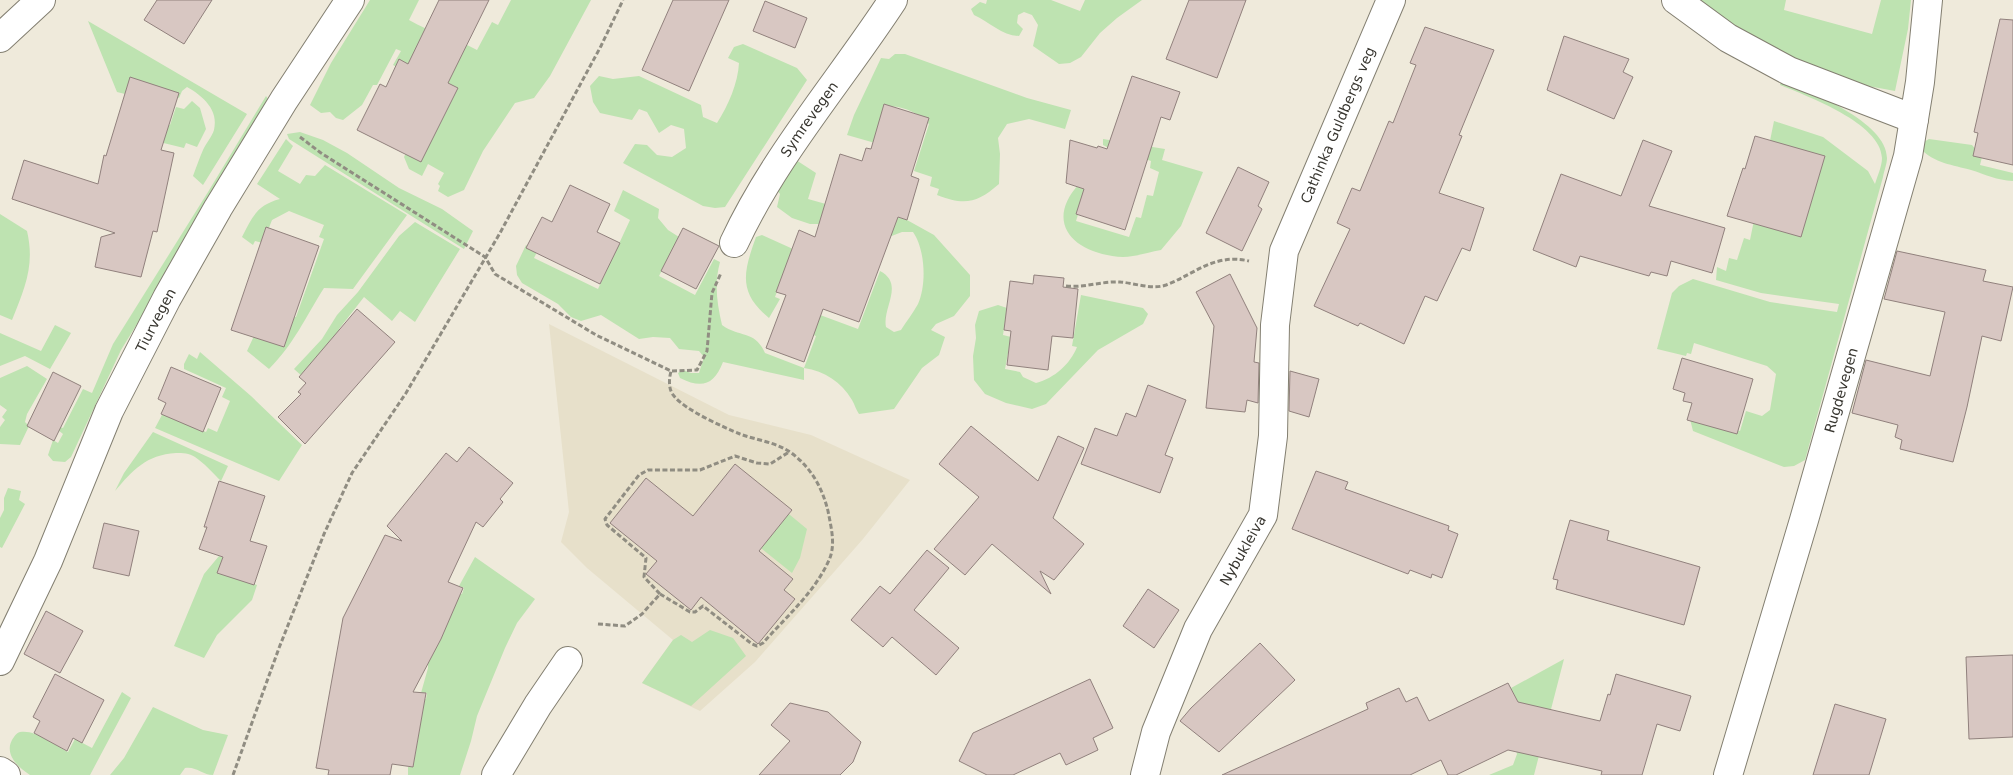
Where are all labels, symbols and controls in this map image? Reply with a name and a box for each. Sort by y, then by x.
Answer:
street label: Cathinka Guldbergs veg [1297,44,1378,206]
street label: Symrevegen [777,79,841,160]
street label: Tiurvegen [132,285,179,356]
street label: Rugdevegen [1821,346,1861,435]
street label: Nybukleiva [1217,513,1269,588]

